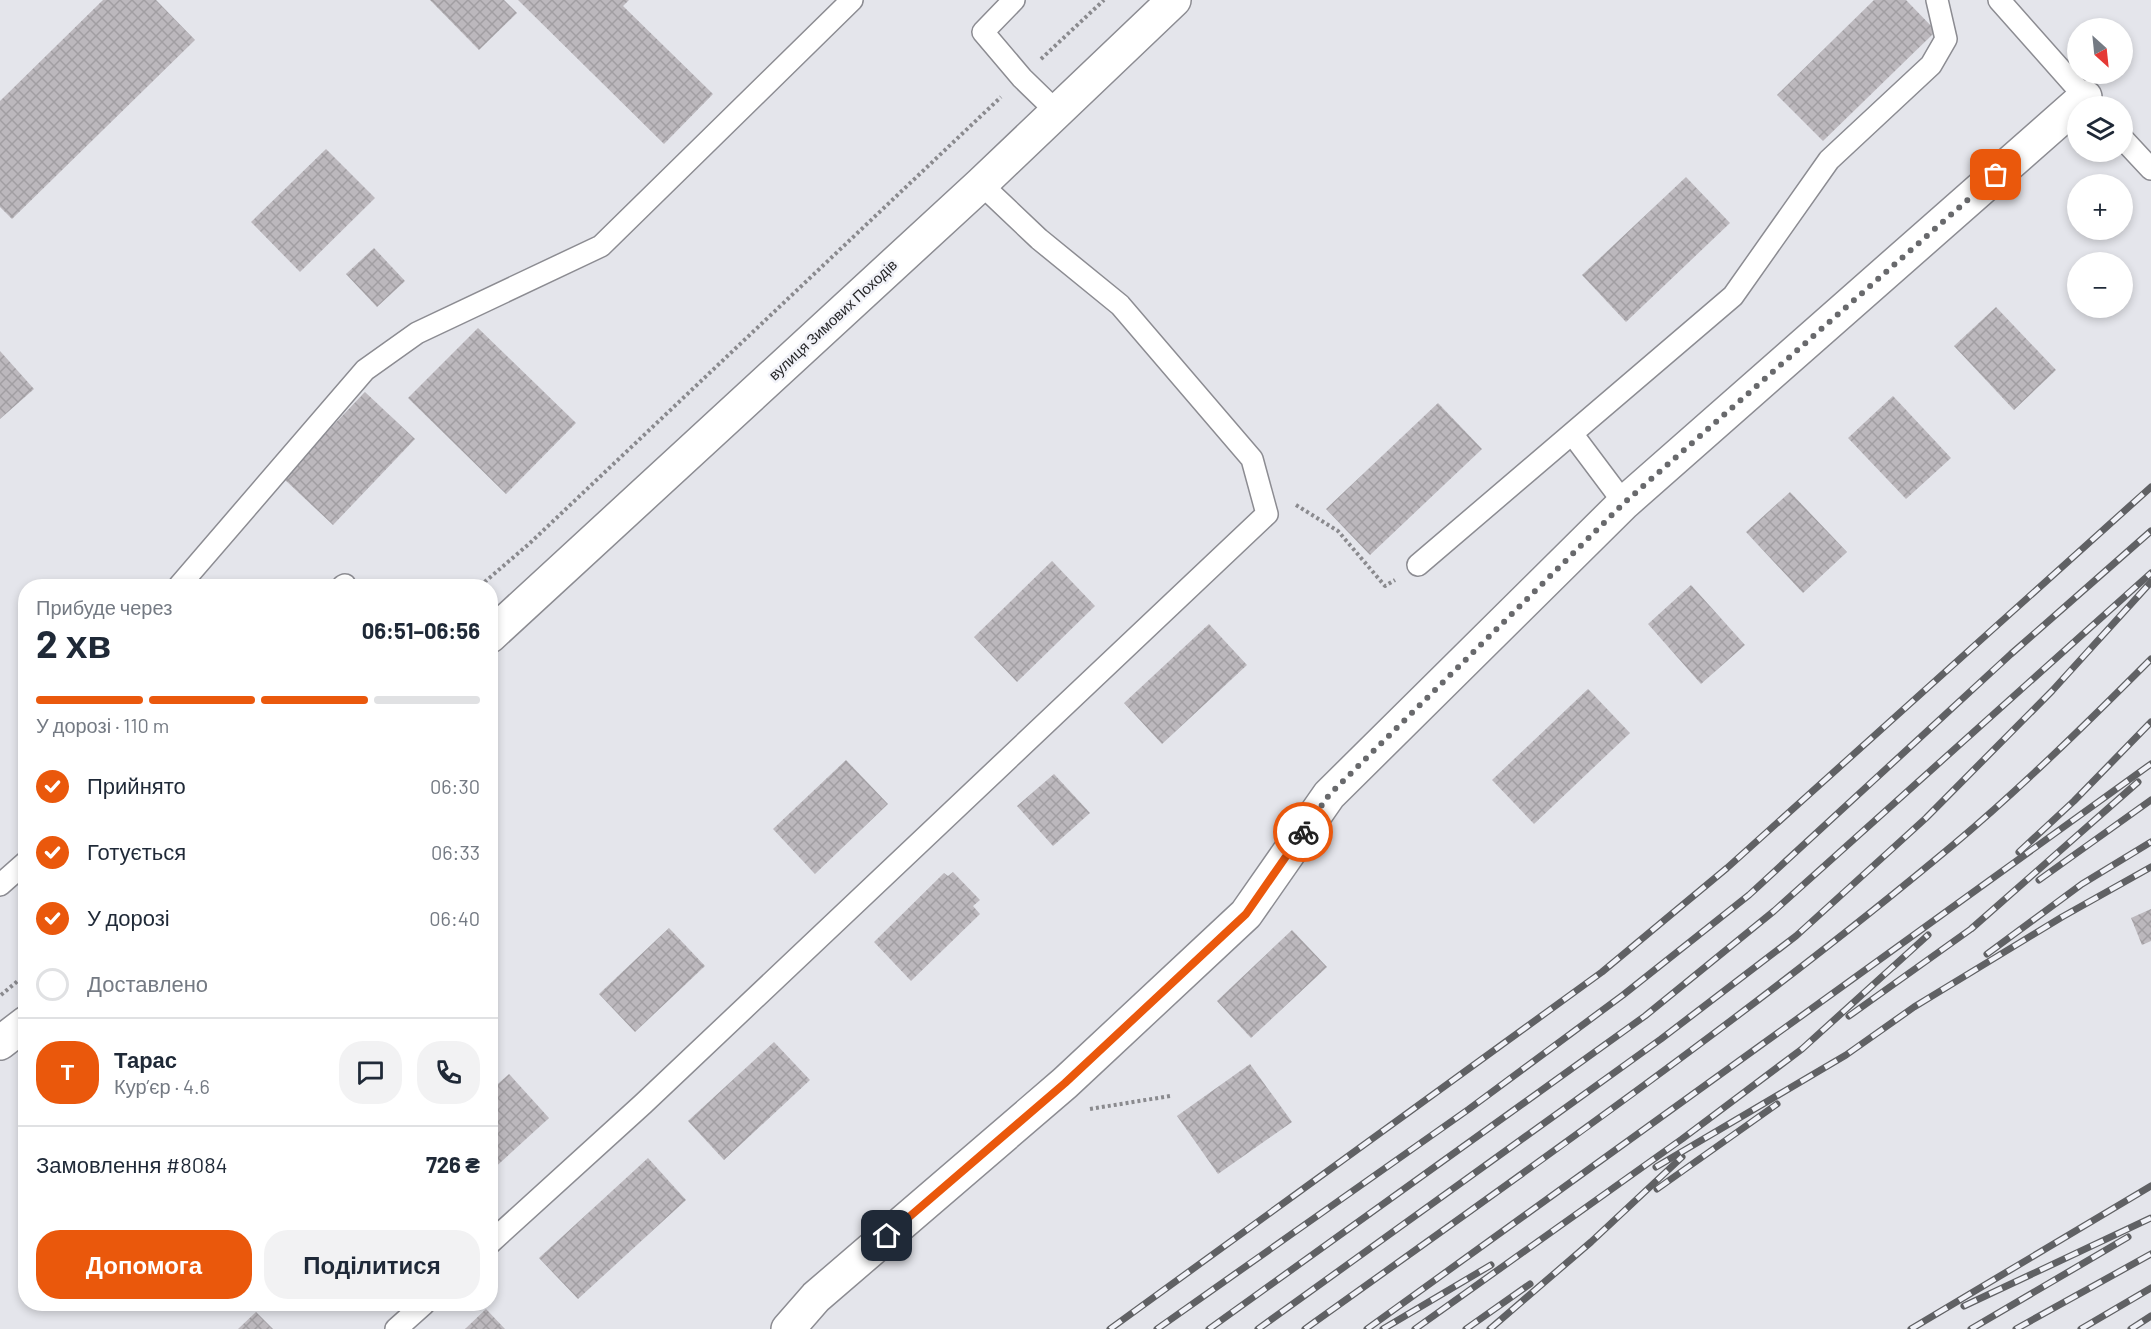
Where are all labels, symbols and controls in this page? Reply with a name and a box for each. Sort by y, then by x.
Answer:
north arrow [2067,18,2133,84]
map controls [2067,18,2133,318]
button: layers [2067,96,2133,162]
pin [1970,149,2021,200]
icon: bag [1979,158,2012,191]
button: + [2067,174,2133,240]
button: − [2067,252,2133,318]
street label: вулиця Зимових Походів [764,255,900,383]
text: Прибуде через [36,595,172,619]
text: 06:51–06:56 [362,617,480,643]
text: 2 хв [36,619,111,666]
text: У дорозі · 110 m [36,713,169,737]
icon: check [36,770,69,803]
text: Прийнято [87,772,186,798]
text: 06:30 [430,774,480,798]
courier [1273,802,1333,862]
icon: bike [1287,816,1320,849]
icon: check [36,836,69,869]
text: Готується [87,838,186,864]
text: 06:33 [431,840,480,864]
icon: check [36,902,69,935]
text: У дорозі [87,904,170,930]
text: 06:40 [429,906,480,930]
text: Доставлено [87,970,208,996]
button: chat [339,1041,402,1104]
button: phone [417,1041,480,1104]
text: Тарас [114,1046,177,1072]
text: Т [61,1058,74,1084]
text: Кур’єр · 4.6 [114,1074,210,1098]
text: Замовлення #8084 [36,1151,228,1177]
text: 726 ₴ [426,1151,480,1177]
pin [861,1210,912,1261]
icon: home [870,1219,903,1252]
button: Допомога [36,1230,252,1299]
button: Поділитися [264,1230,480,1299]

